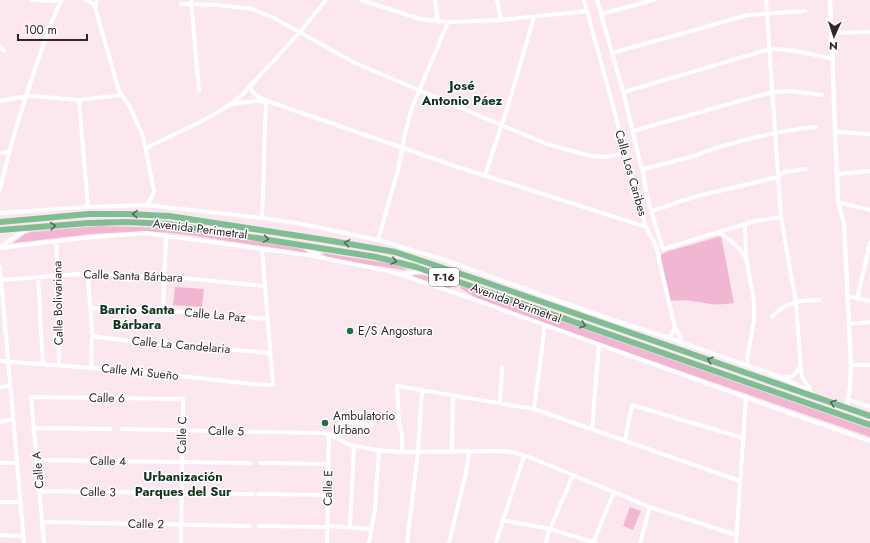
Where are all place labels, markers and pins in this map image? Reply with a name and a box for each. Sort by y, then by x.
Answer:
place label: E/S Angostura [358,322,433,340]
marker: E/S Angostura [345,326,355,336]
place label: Ambulatorio Urbano [333,407,396,439]
marker: Ambulatorio Urbano [320,418,330,428]

